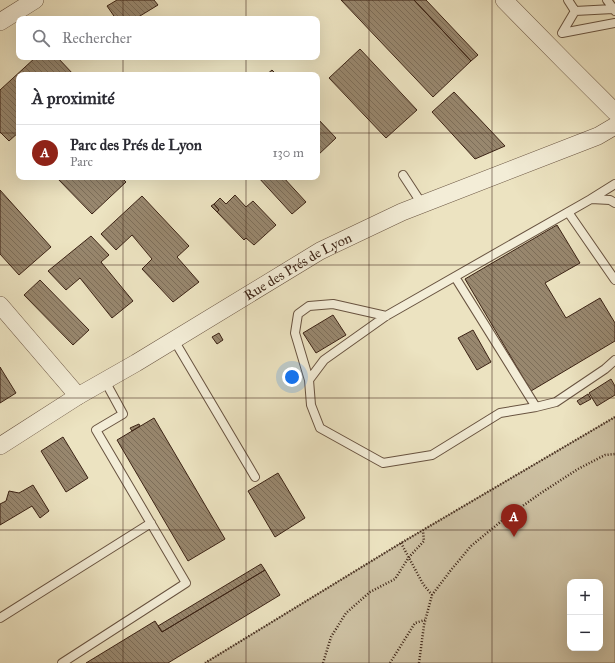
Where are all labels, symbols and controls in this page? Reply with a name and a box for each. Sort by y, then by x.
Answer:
search box [16,16,320,60]
icon: search [30,27,52,49]
text: Rechercher [62,29,132,47]
text: À proximité [32,88,115,109]
text: Parc des Prés de Lyon [70,136,202,154]
text: A [41,145,49,161]
text: 130 m [272,145,304,161]
text: Parc [70,154,93,170]
street label: Rue des Prés de Lyon [241,229,355,304]
your location [282,367,302,387]
pin: A [501,504,527,537]
map controls [567,579,603,651]
button: + [567,579,603,615]
button: − [567,615,603,651]

